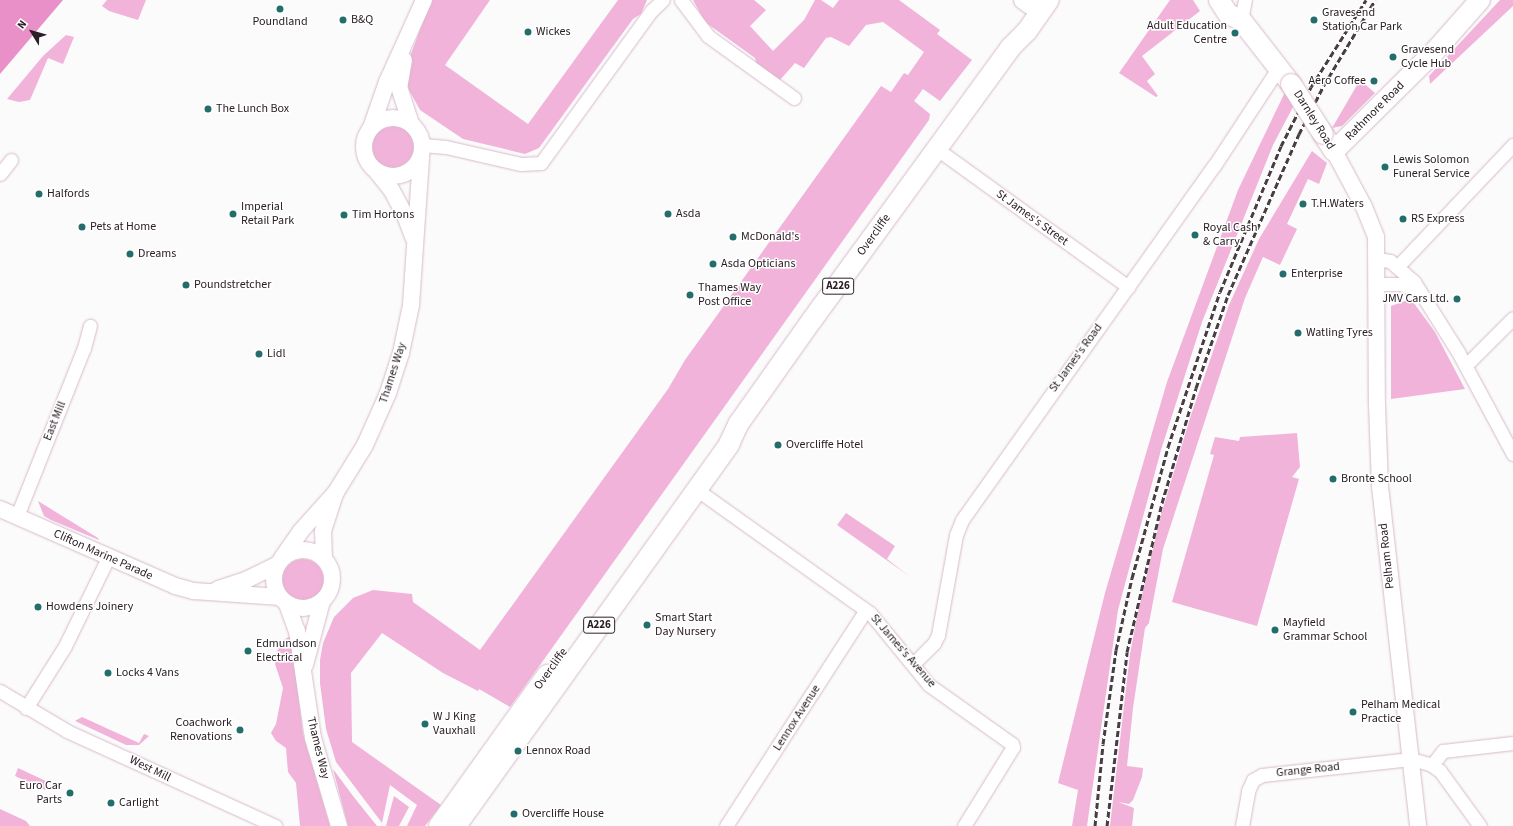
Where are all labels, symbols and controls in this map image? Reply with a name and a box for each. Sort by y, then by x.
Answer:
marker: Poundland [275,4,285,14]
place label: Gravesend Station Car Park [1322,6,1402,34]
north arrow [12,12,52,52]
place label: B&Q [351,13,373,27]
place label: Poundland [252,15,308,29]
marker: B&Q [338,15,348,25]
marker: Gravesend Station Car Park [1309,15,1319,25]
text: N [14,17,30,32]
place label: Adult Education Centre [1147,19,1227,47]
place label: Wickes [536,25,571,39]
marker: Wickes [523,27,533,37]
marker: Adult Education Centre [1230,28,1240,38]
place label: Gravesend Cycle Hub [1401,43,1454,71]
marker: Gravesend Cycle Hub [1388,52,1398,62]
place label: Aero Coffee [1309,74,1366,88]
marker: Aero Coffee [1369,76,1379,86]
street label: Rathmore Road [1342,78,1408,144]
street label: Darnley Road [1290,88,1338,152]
place label: The Lunch Box [216,102,289,116]
marker: The Lunch Box [203,104,213,114]
place label: Lewis Solomon Funeral Service [1393,153,1470,181]
marker: Lewis Solomon Funeral Service [1380,162,1390,172]
place label: Halfords [47,187,90,201]
street label: St James's Street [993,187,1071,249]
marker: Halfords [34,189,44,199]
place label: T.H.Waters [1311,197,1364,211]
marker: T.H.Waters [1298,199,1308,209]
place label: Imperial Retail Park [241,200,294,228]
place label: Asda [676,207,701,221]
place label: Tim Hortons [352,208,414,222]
marker: Imperial Retail Park [228,209,238,219]
marker: Asda [663,209,673,219]
marker: Tim Hortons [339,210,349,220]
street label: Overcliffe [854,211,894,259]
place label: RS Express [1411,212,1464,226]
marker: RS Express [1398,214,1408,224]
place label: Pets at Home [90,220,156,234]
place label: Royal Cash & Carry [1203,221,1257,249]
marker: Pets at Home [77,222,87,232]
place label: McDonald's [741,230,799,244]
marker: Royal Cash & Carry [1190,230,1200,240]
marker: McDonald's [728,232,738,242]
place label: Dreams [138,247,176,261]
marker: Dreams [125,249,135,259]
place label: Asda Opticians [721,257,795,271]
marker: Asda Opticians [708,259,718,269]
place label: Enterprise [1291,267,1343,281]
marker: Enterprise [1278,269,1288,279]
road number: A226 [822,277,854,295]
place label: Poundstretcher [194,278,271,292]
marker: Poundstretcher [181,280,191,290]
place label: Thames Way Post Office [698,281,761,309]
marker: Thames Way Post Office [685,290,695,300]
place label: JMV Cars Ltd. [1382,292,1449,306]
marker: JMV Cars Ltd. [1452,294,1462,304]
street label: St James's Road [1046,321,1106,395]
place label: Watling Tyres [1306,326,1373,340]
marker: Watling Tyres [1293,328,1303,338]
street label: Thames Way [376,341,410,405]
place label: Lidl [267,347,286,361]
marker: Lidl [254,349,264,359]
street label: East Mill [41,399,69,443]
place label: Overcliffe Hotel [786,438,863,452]
marker: Overcliffe Hotel [773,440,783,450]
place label: Bronte School [1341,472,1412,486]
marker: Bronte School [1328,474,1338,484]
street label: Pelham Road [1376,522,1398,590]
street label: Clifton Marine Parade [51,527,155,583]
place label: Howdens Joinery [46,600,133,614]
marker: Howdens Joinery [33,602,43,612]
place label: Smart Start Day Nursery [655,611,716,639]
street label: St James's Avenue [867,611,939,691]
road number: A226 [583,616,615,634]
place label: Mayfield Grammar School [1283,616,1367,644]
marker: Smart Start Day Nursery [642,620,652,630]
marker: Mayfield Grammar School [1270,625,1280,635]
place label: Edmundson Electrical [256,637,317,665]
street label: Overcliffe [531,645,571,693]
marker: Edmundson Electrical [243,646,253,656]
place label: Locks 4 Vans [116,666,179,680]
marker: Locks 4 Vans [103,668,113,678]
street label: Lennox Avenue [770,682,824,754]
place label: Pelham Medical Practice [1361,698,1440,726]
marker: Pelham Medical Practice [1348,707,1358,717]
place label: W J King Vauxhall [433,710,476,738]
place label: Coachwork Renovations [170,716,232,744]
street label: Thames Way [303,716,333,780]
marker: W J King Vauxhall [420,719,430,729]
marker: Coachwork Renovations [235,725,245,735]
place label: Lennox Road [526,744,591,758]
marker: Lennox Road [513,746,523,756]
street label: West Mill [127,753,173,785]
street label: Grange Road [1275,760,1341,780]
place label: Euro Car Parts [19,779,62,807]
marker: Euro Car Parts [65,788,75,798]
place label: Carlight [119,796,159,810]
marker: Carlight [106,798,116,808]
place label: Overcliffe House [522,807,604,821]
marker: Overcliffe House [509,809,519,819]

